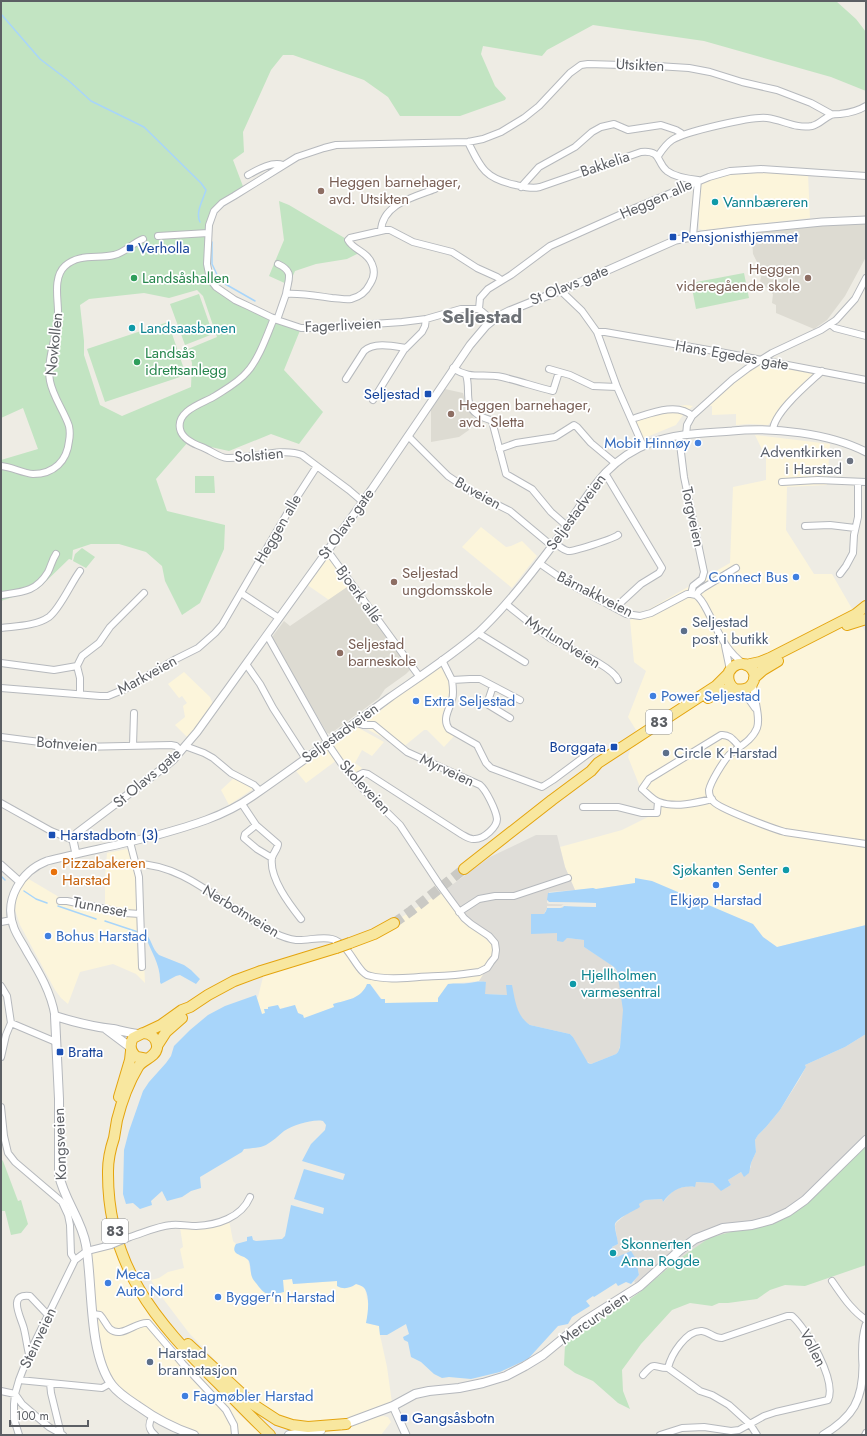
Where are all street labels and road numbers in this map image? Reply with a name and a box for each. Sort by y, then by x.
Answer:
street label: Utsikten [615,53,665,77]
street label: Bakkelia [577,145,633,183]
street label: Heggen alle [616,173,696,225]
street label: St Olavs gate [526,259,612,311]
street label: Novkollen [40,311,68,377]
street label: Fagerliveien [304,312,382,338]
street label: Hans Egedes gate [674,334,791,376]
street label: Solstien [234,442,284,468]
street label: Seljestadveien [541,469,611,555]
street label: Buveien [451,471,505,515]
street label: St Olavs gate [313,484,379,564]
street label: Torgveien [676,485,710,549]
street label: Heggen alle [249,490,307,568]
street label: Bjoerk allé [331,561,387,627]
street label: Bårnakkveien [553,565,637,623]
street label: Myrlundveien [521,610,605,674]
street label: Markveien [113,650,181,700]
street label: Seljestadveien [297,698,383,768]
road number: 83 [646,710,672,734]
street label: Botnveien [36,731,98,757]
street label: St Olavs gate [108,743,186,813]
street label: Myrveien [416,748,478,792]
street label: Skoleveien [334,755,396,819]
street label: Nerbotnveien [198,879,284,943]
street label: Tunneset [71,891,129,923]
street label: Kongsveien [48,1108,72,1180]
road number: 83 [102,1219,128,1243]
street label: Mercurveien [555,1286,633,1350]
street label: Steinveien [14,1304,62,1372]
street label: Vollen [794,1325,832,1371]

